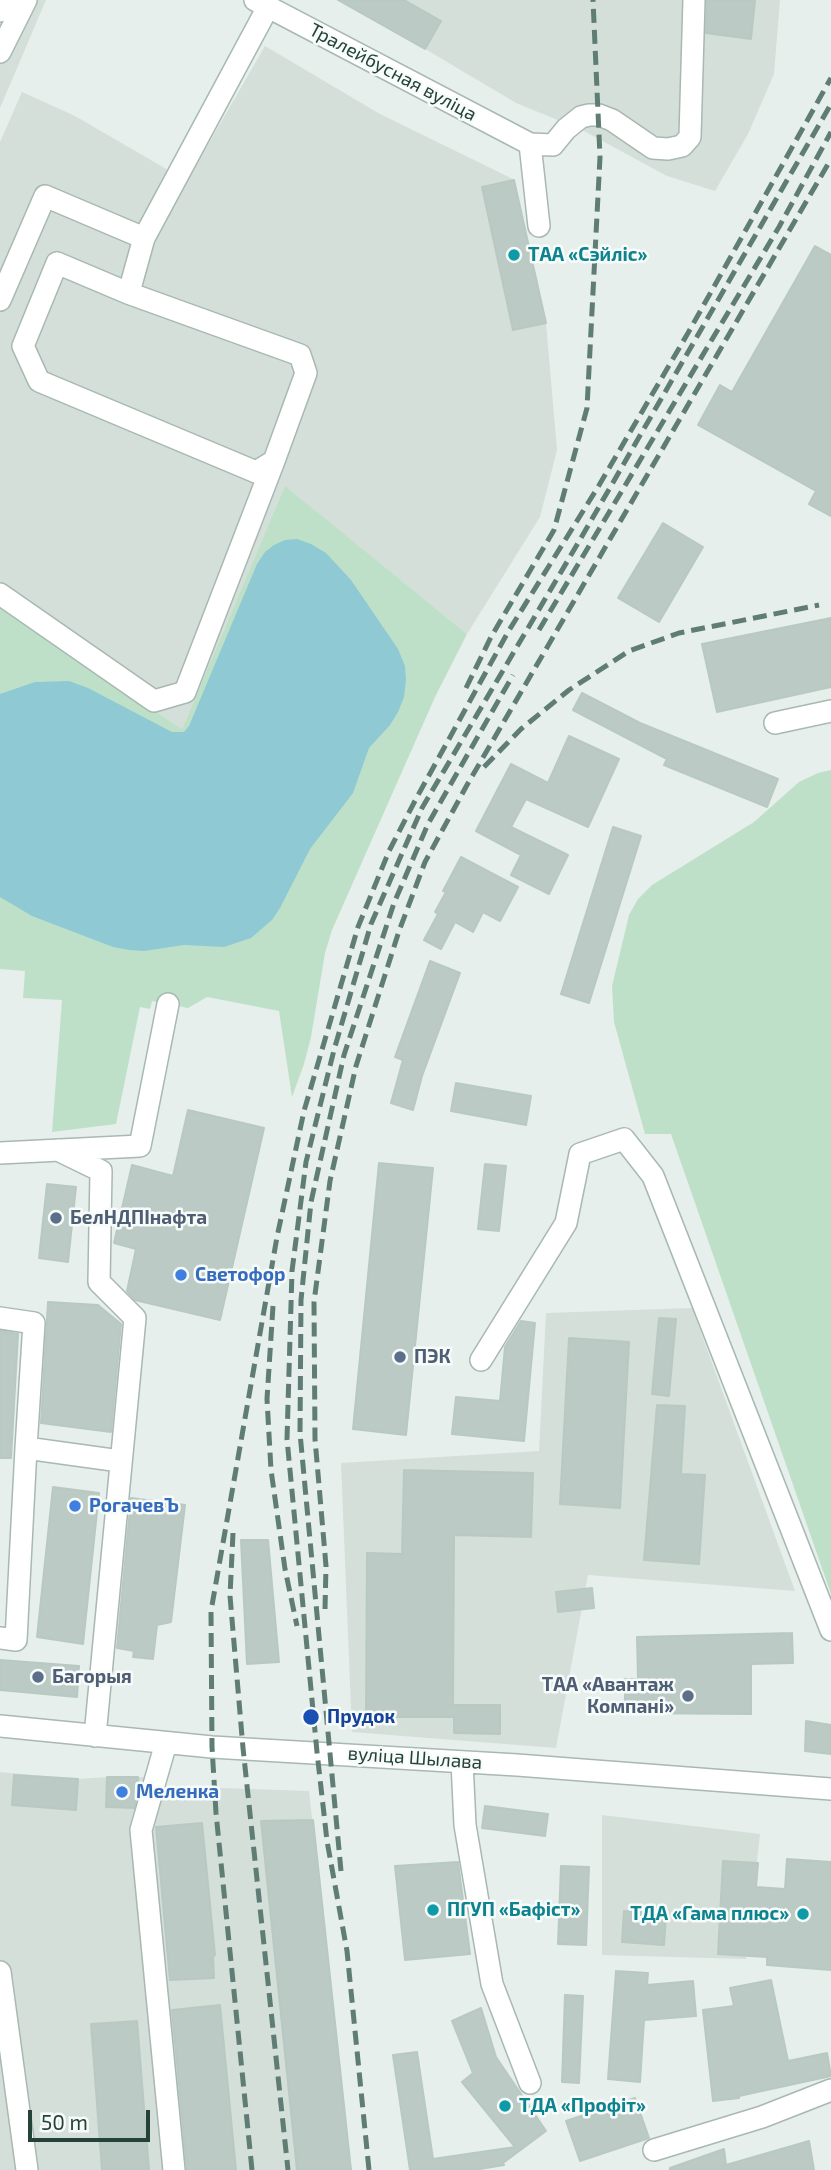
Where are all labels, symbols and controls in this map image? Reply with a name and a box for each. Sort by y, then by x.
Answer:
street label: Тралейбусная вуліца [305,18,481,126]
place label: ТАА «Сэйліс» [528,244,647,266]
marker: ТАА «Сэйліс» [506,247,522,263]
place label: БелНДПІнафта [70,1207,207,1229]
marker: БелНДПІнафта [48,1210,64,1226]
place label: Светофор [195,1264,285,1286]
marker: Светофор [173,1267,189,1283]
place label: ПЭК [414,1346,451,1368]
marker: ПЭК [392,1349,408,1365]
place label: РогачевЪ [89,1495,179,1517]
marker: РогачевЪ [67,1498,83,1514]
place label: Багорыя [52,1666,132,1688]
marker: Багорыя [30,1669,46,1685]
place label: ТАА «Авантаж Компані» [542,1674,674,1718]
marker: ТАА «Авантаж Компані» [680,1688,696,1704]
place label: Прудок [327,1706,395,1728]
marker: Прудок [301,1707,321,1727]
street label: вуліца Шылава [347,1742,483,1774]
place label: Меленка [136,1781,219,1803]
marker: Меленка [114,1784,130,1800]
place label: ПГУП «Бафіст» [447,1899,580,1921]
marker: ПГУП «Бафіст» [425,1902,441,1918]
place label: ТДА «Гама плюс» [630,1903,789,1925]
marker: ТДА «Гама плюс» [795,1906,811,1922]
place label: ТДА «Профіт» [519,2095,646,2117]
scale bar [32,2096,154,2140]
marker: ТДА «Профіт» [497,2098,513,2114]
text: 50 m [41,2109,88,2134]

